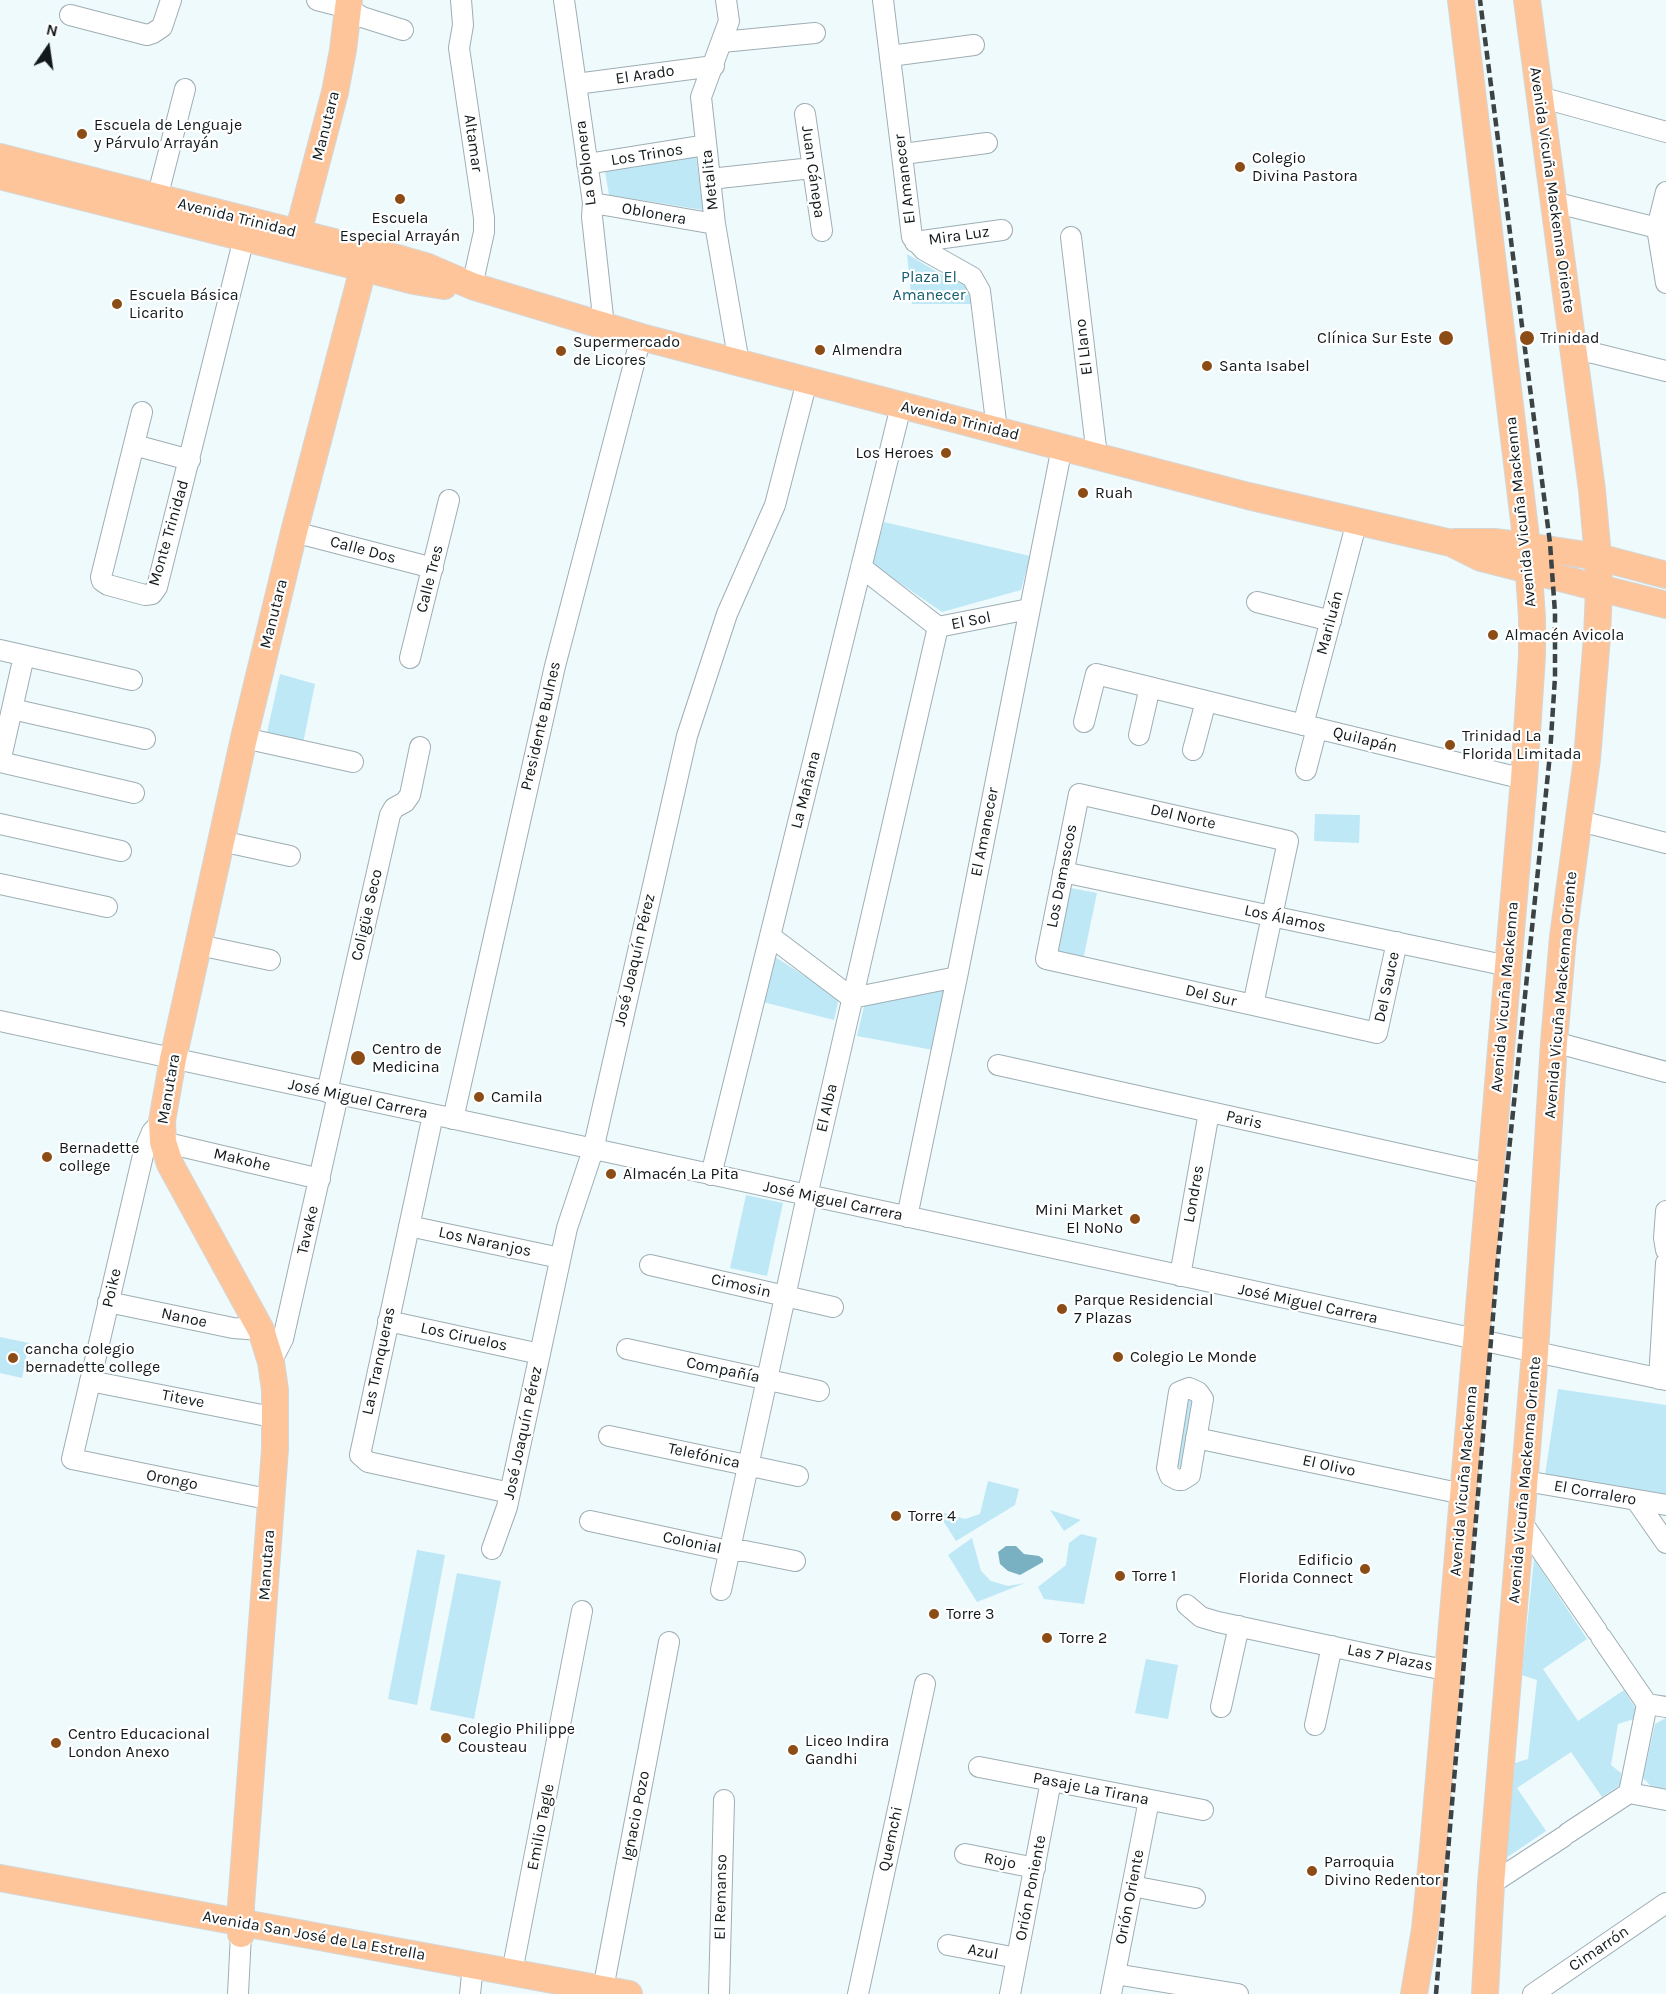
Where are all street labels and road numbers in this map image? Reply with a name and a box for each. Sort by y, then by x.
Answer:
street label: El Arado [614,61,676,89]
street label: Avenida Vicuña Mackenna Oriente [1525,66,1579,314]
street label: Manutara [308,89,344,163]
street label: Altamar [459,113,487,173]
street label: La Oblonera [571,119,601,207]
street label: Juan Cánepa [797,125,829,219]
street label: El Amanecer [890,133,920,225]
street label: Los Trinos [610,140,684,170]
street label: Metalita [697,149,723,211]
street label: Avenida Trinidad [176,194,298,242]
street label: Oblonera [620,199,688,229]
street label: Mira Luz [927,222,991,250]
street label: El Llano [1071,318,1097,376]
street label: Avenida Trinidad [899,397,1021,445]
street label: Avenida Vicuña Mackenna [1501,416,1541,608]
street label: Monte Trinidad [145,478,193,588]
street label: Calle Dos [328,532,398,568]
street label: Calle Tres [412,543,448,615]
street label: Manutara [256,577,292,651]
street label: Mariluán [1312,589,1348,657]
street label: El Sol [949,608,993,634]
street label: Presidente Bulnes [517,660,565,792]
street label: Quilapán [1331,723,1399,757]
street label: La Mañana [787,749,825,831]
street label: El Amanecer [967,786,1003,878]
street label: Del Norte [1148,800,1218,834]
street label: Los Damascos [1043,822,1081,930]
street label: Coligüe Seco [347,867,387,963]
street label: Avenida Vicuña Mackenna Oriente [1541,870,1581,1120]
street label: José Joaquín Pérez [610,892,660,1028]
street label: Los Álamos [1242,901,1328,937]
street label: Avenida Vicuña Mackenna [1487,901,1523,1093]
street label: Del Sauce [1370,950,1404,1024]
street label: Del Sur [1183,981,1239,1011]
street label: Manutara [153,1052,185,1126]
street label: José Miguel Carrera [286,1075,430,1123]
street label: El Alba [812,1082,842,1134]
street label: Paris [1224,1107,1264,1133]
street label: Makohe [212,1144,272,1176]
street label: Londres [1180,1164,1208,1224]
street label: José Miguel Carrera [761,1177,905,1225]
street label: Tavake [293,1204,323,1256]
street label: Los Naranjos [437,1223,533,1261]
street label: Poike [98,1267,126,1309]
street label: Cimosin [709,1270,773,1302]
street label: José Miguel Carrera [1236,1280,1380,1328]
street label: Nanoe [159,1304,209,1332]
street label: Las Tranqueras [358,1305,400,1417]
street label: Los Ciruelos [419,1318,509,1356]
street label: Compañía [684,1353,762,1387]
street label: Avenida Vicuña Mackenna Oriente [1505,1355,1545,1605]
street label: José Joaquín Pérez [500,1365,546,1501]
street label: Titeve [160,1385,206,1413]
street label: Avenida Vicuña Mackenna [1446,1385,1482,1577]
street label: Telefónica [666,1439,742,1473]
street label: El Olivo [1301,1451,1357,1481]
street label: Orongo [145,1466,199,1494]
street label: El Corralero [1552,1476,1638,1510]
street label: Colonial [661,1527,723,1559]
street label: Manutara [255,1529,279,1601]
street label: Las 7 Plazas [1346,1640,1434,1676]
street label: Pasaje La Tirana [1031,1768,1151,1810]
street label: Ignacio Pozo [618,1769,654,1863]
street label: Emilio Tagle [523,1782,559,1872]
street label: Quemchi [875,1805,907,1873]
street label: Orión Poniente [1011,1834,1051,1942]
street label: Rojo [982,1848,1018,1874]
street label: Orión Oriente [1111,1848,1149,1946]
street label: El Remanso [711,1854,731,1940]
street label: Avenida San José de La Estrella [201,1907,427,1965]
street label: Cimarrón [1565,1922,1633,1976]
street label: Azul [966,1940,1000,1964]

